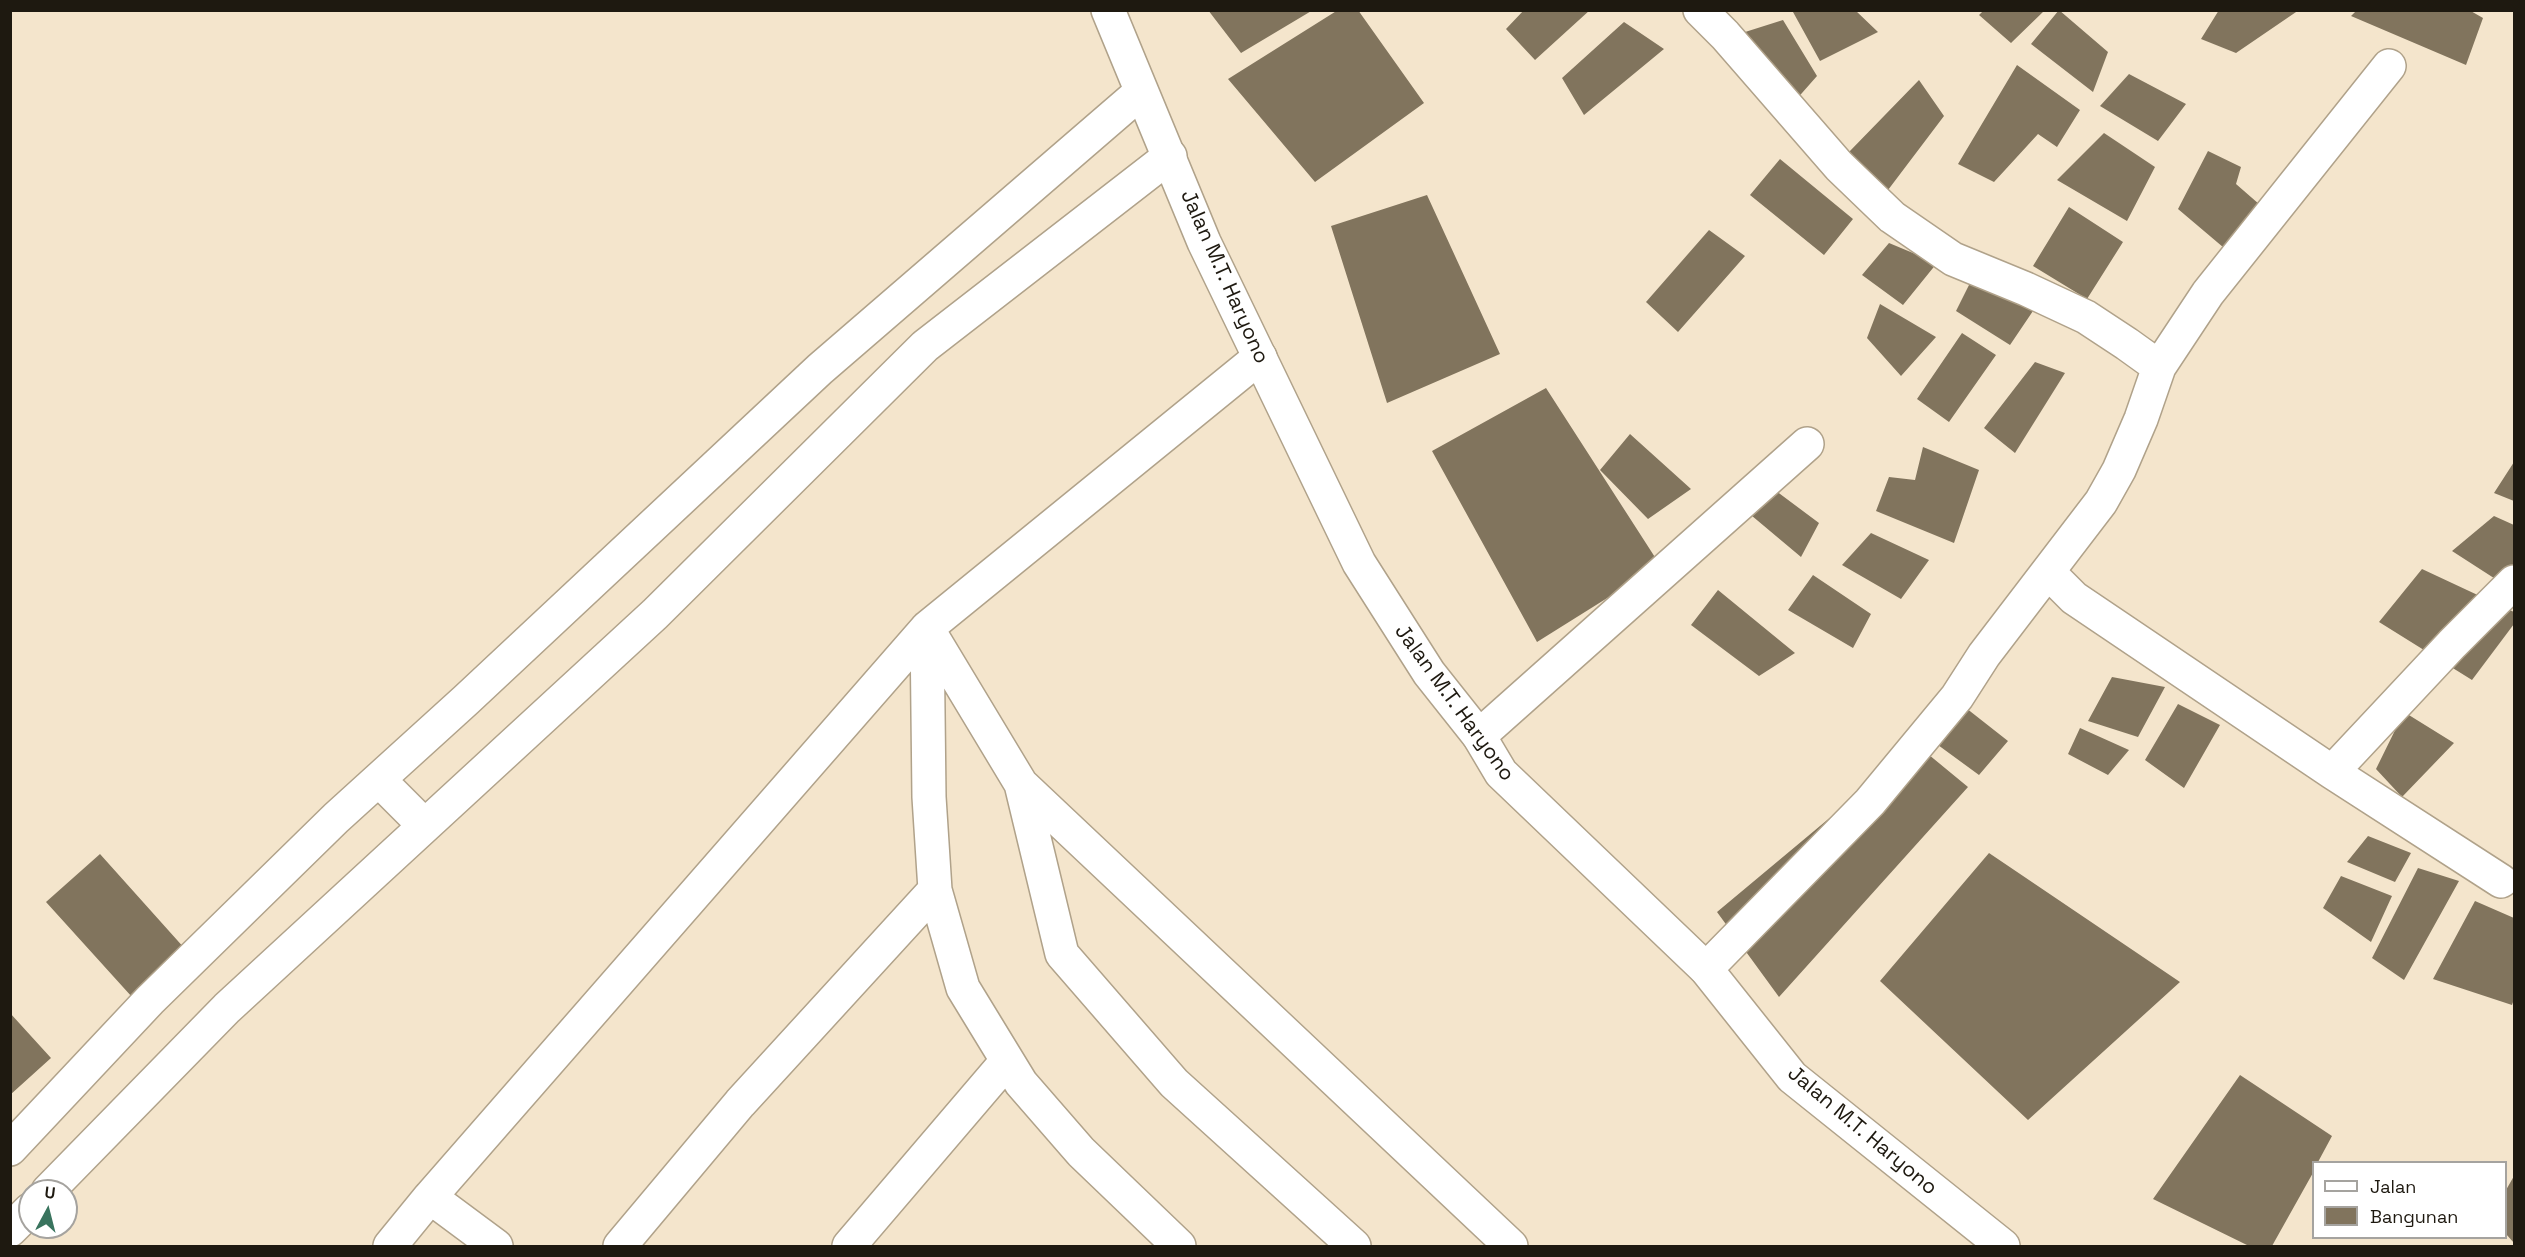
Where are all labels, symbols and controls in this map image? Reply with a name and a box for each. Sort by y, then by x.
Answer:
street label: Jalan M.T. Haryono [1174,186,1274,368]
street label: Jalan M.T. Haryono [1389,620,1519,786]
street label: Jalan M.T. Haryono [1782,1061,1942,1201]
legend [2312,1161,2507,1239]
text: Jalan [2370,1175,2416,1198]
north arrow [18,1179,78,1239]
text: U [43,1182,57,1204]
text: Bangunan [2370,1205,2458,1228]

